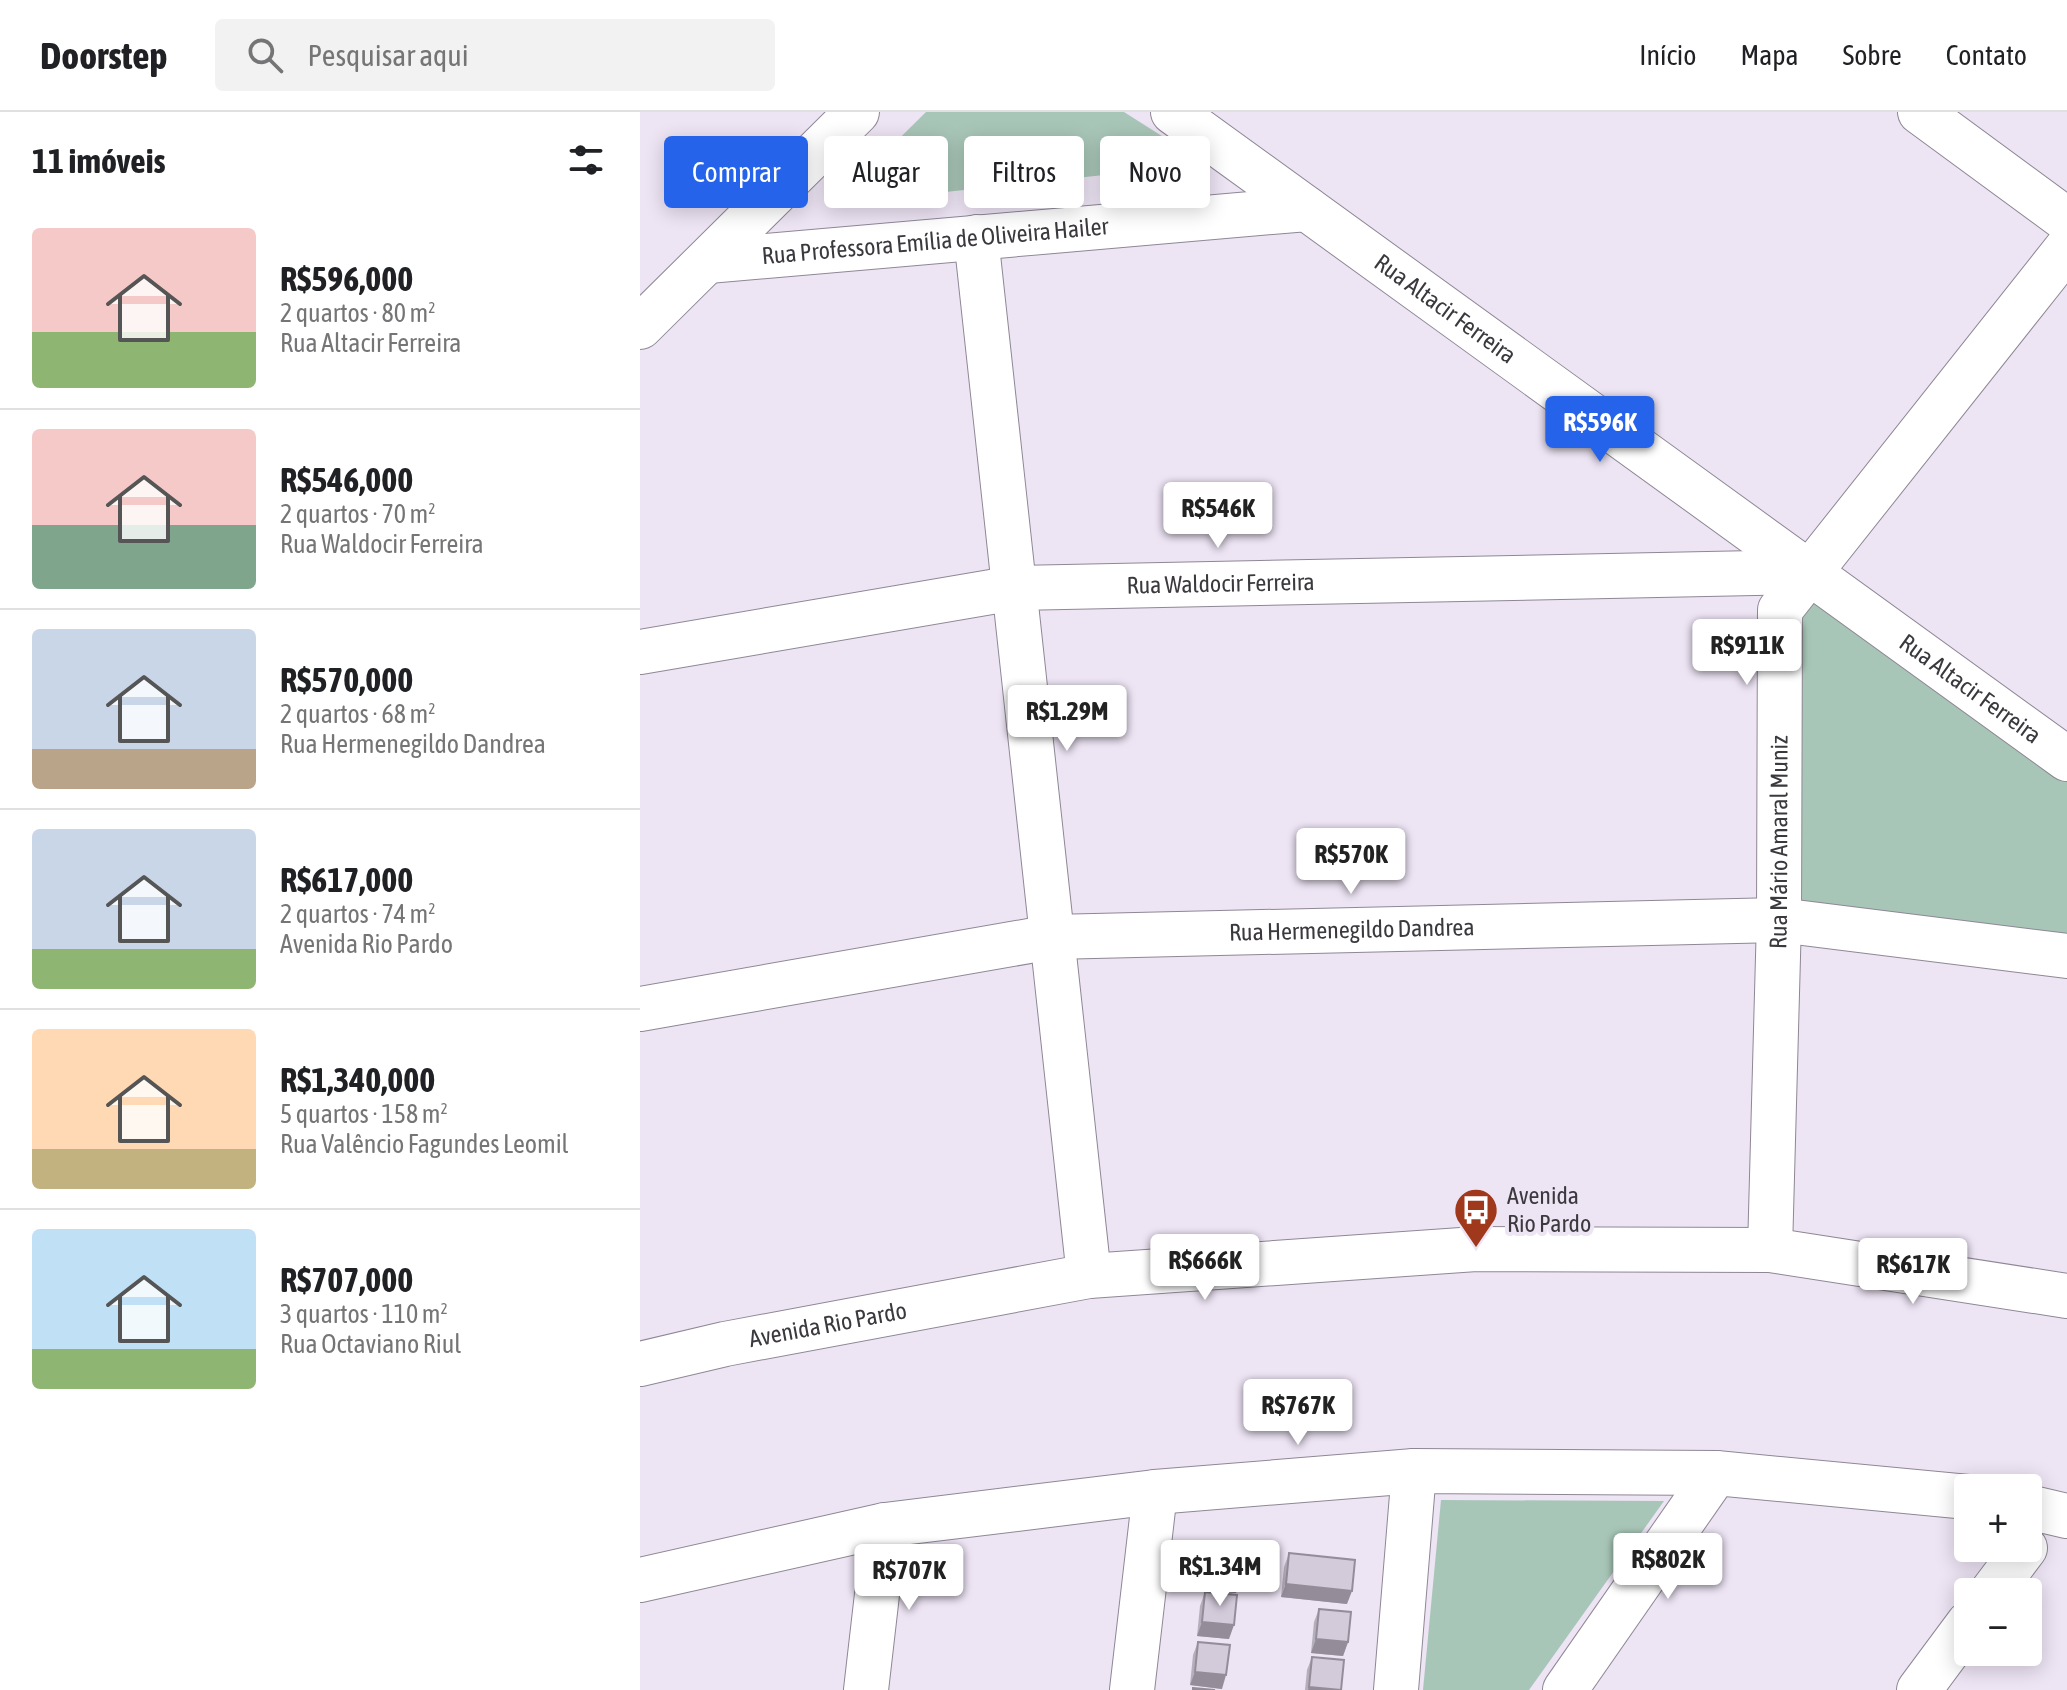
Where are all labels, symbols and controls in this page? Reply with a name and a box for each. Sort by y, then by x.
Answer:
search box [215,19,775,91]
icon: search [243,33,287,77]
text: Doorstep [40,34,167,77]
text: Pesquisar aqui [307,38,469,72]
text: Início [1639,39,1696,71]
text: Mapa [1740,39,1798,71]
text: Sobre [1842,39,1902,71]
text: Contato [1946,39,2027,71]
chip: Comprar [664,136,808,208]
chip: Alugar [824,136,948,208]
chip: Filtros [964,136,1084,208]
chip: Novo [1100,136,1210,208]
icon: filters [564,138,608,182]
text: 11 imóveis [32,141,165,180]
street label: Rua Professora Emília de Oliveira Hailer [761,212,1111,269]
street label: Rua Altacir Ferreira [1370,249,1521,369]
text: R$596,000 [280,259,413,298]
icon: home [96,260,192,356]
text: 2 quartos · 80 m² [280,298,435,328]
text: Rua Altacir Ferreira [280,328,461,358]
pin: R$596K [1535,396,1665,464]
text: R$596K [1563,407,1637,437]
text: R$546,000 [280,460,413,499]
icon: home [96,461,192,557]
pin: R$546K [1153,482,1283,550]
text: R$546K [1181,493,1255,523]
text: 2 quartos · 70 m² [280,499,435,529]
text: Rua Waldocir Ferreira [280,529,484,559]
street label: Rua Waldocir Ferreira [1126,568,1315,599]
pin: R$911K [1682,619,1812,687]
street label: Rua Altacir Ferreira [1895,628,2046,749]
text: R$911K [1710,630,1784,660]
text: R$570,000 [280,660,413,699]
icon: home [96,661,192,757]
pin: R$1.29M [993,685,1141,753]
text: R$1.29M [1026,696,1108,726]
text: 2 quartos · 68 m² [280,699,435,729]
text: Rua Hermenegildo Dandrea [280,729,546,759]
street label: Rua Mário Amaral Muniz [1764,735,1793,949]
pin: R$570K [1286,828,1416,896]
text: R$570K [1314,839,1388,869]
text: R$617,000 [280,860,413,899]
icon: home [96,861,192,957]
text: 2 quartos · 74 m² [280,899,435,929]
street label: Rua Hermenegildo Dandrea [1229,913,1475,946]
text: Avenida Rio Pardo [280,929,453,959]
text: R$1,340,000 [280,1060,435,1099]
icon: home [96,1061,192,1157]
text: 5 quartos · 158 m² [280,1099,448,1129]
text: Rua Valêncio Fagundes Leomil [280,1129,569,1159]
place label: Avenida Rio Pardo [1507,1182,1591,1237]
bus stop icon: Avenida Rio Pardo [1452,1186,1500,1249]
pin: R$666K [1140,1234,1270,1302]
pin: R$617K [1848,1238,1978,1306]
text: R$666K [1168,1245,1242,1275]
text: R$617K [1876,1249,1950,1279]
text: R$707,000 [280,1260,413,1299]
icon: home [96,1261,192,1357]
street label: Avenida Rio Pardo [747,1296,909,1352]
text: 3 quartos · 110 m² [280,1299,448,1329]
text: Rua Octaviano Riul [280,1329,461,1359]
pin: R$767K [1233,1379,1363,1447]
text: R$767K [1261,1390,1335,1420]
map controls [1954,1474,2042,1666]
button: + [1954,1474,2042,1562]
pin: R$802K [1603,1533,1733,1601]
pin: R$1.34M [1146,1540,1294,1608]
pin: R$707K [844,1544,974,1612]
text: R$802K [1631,1544,1705,1574]
text: R$1.34M [1179,1551,1261,1581]
text: R$707K [872,1555,946,1585]
button: − [1954,1578,2042,1666]

